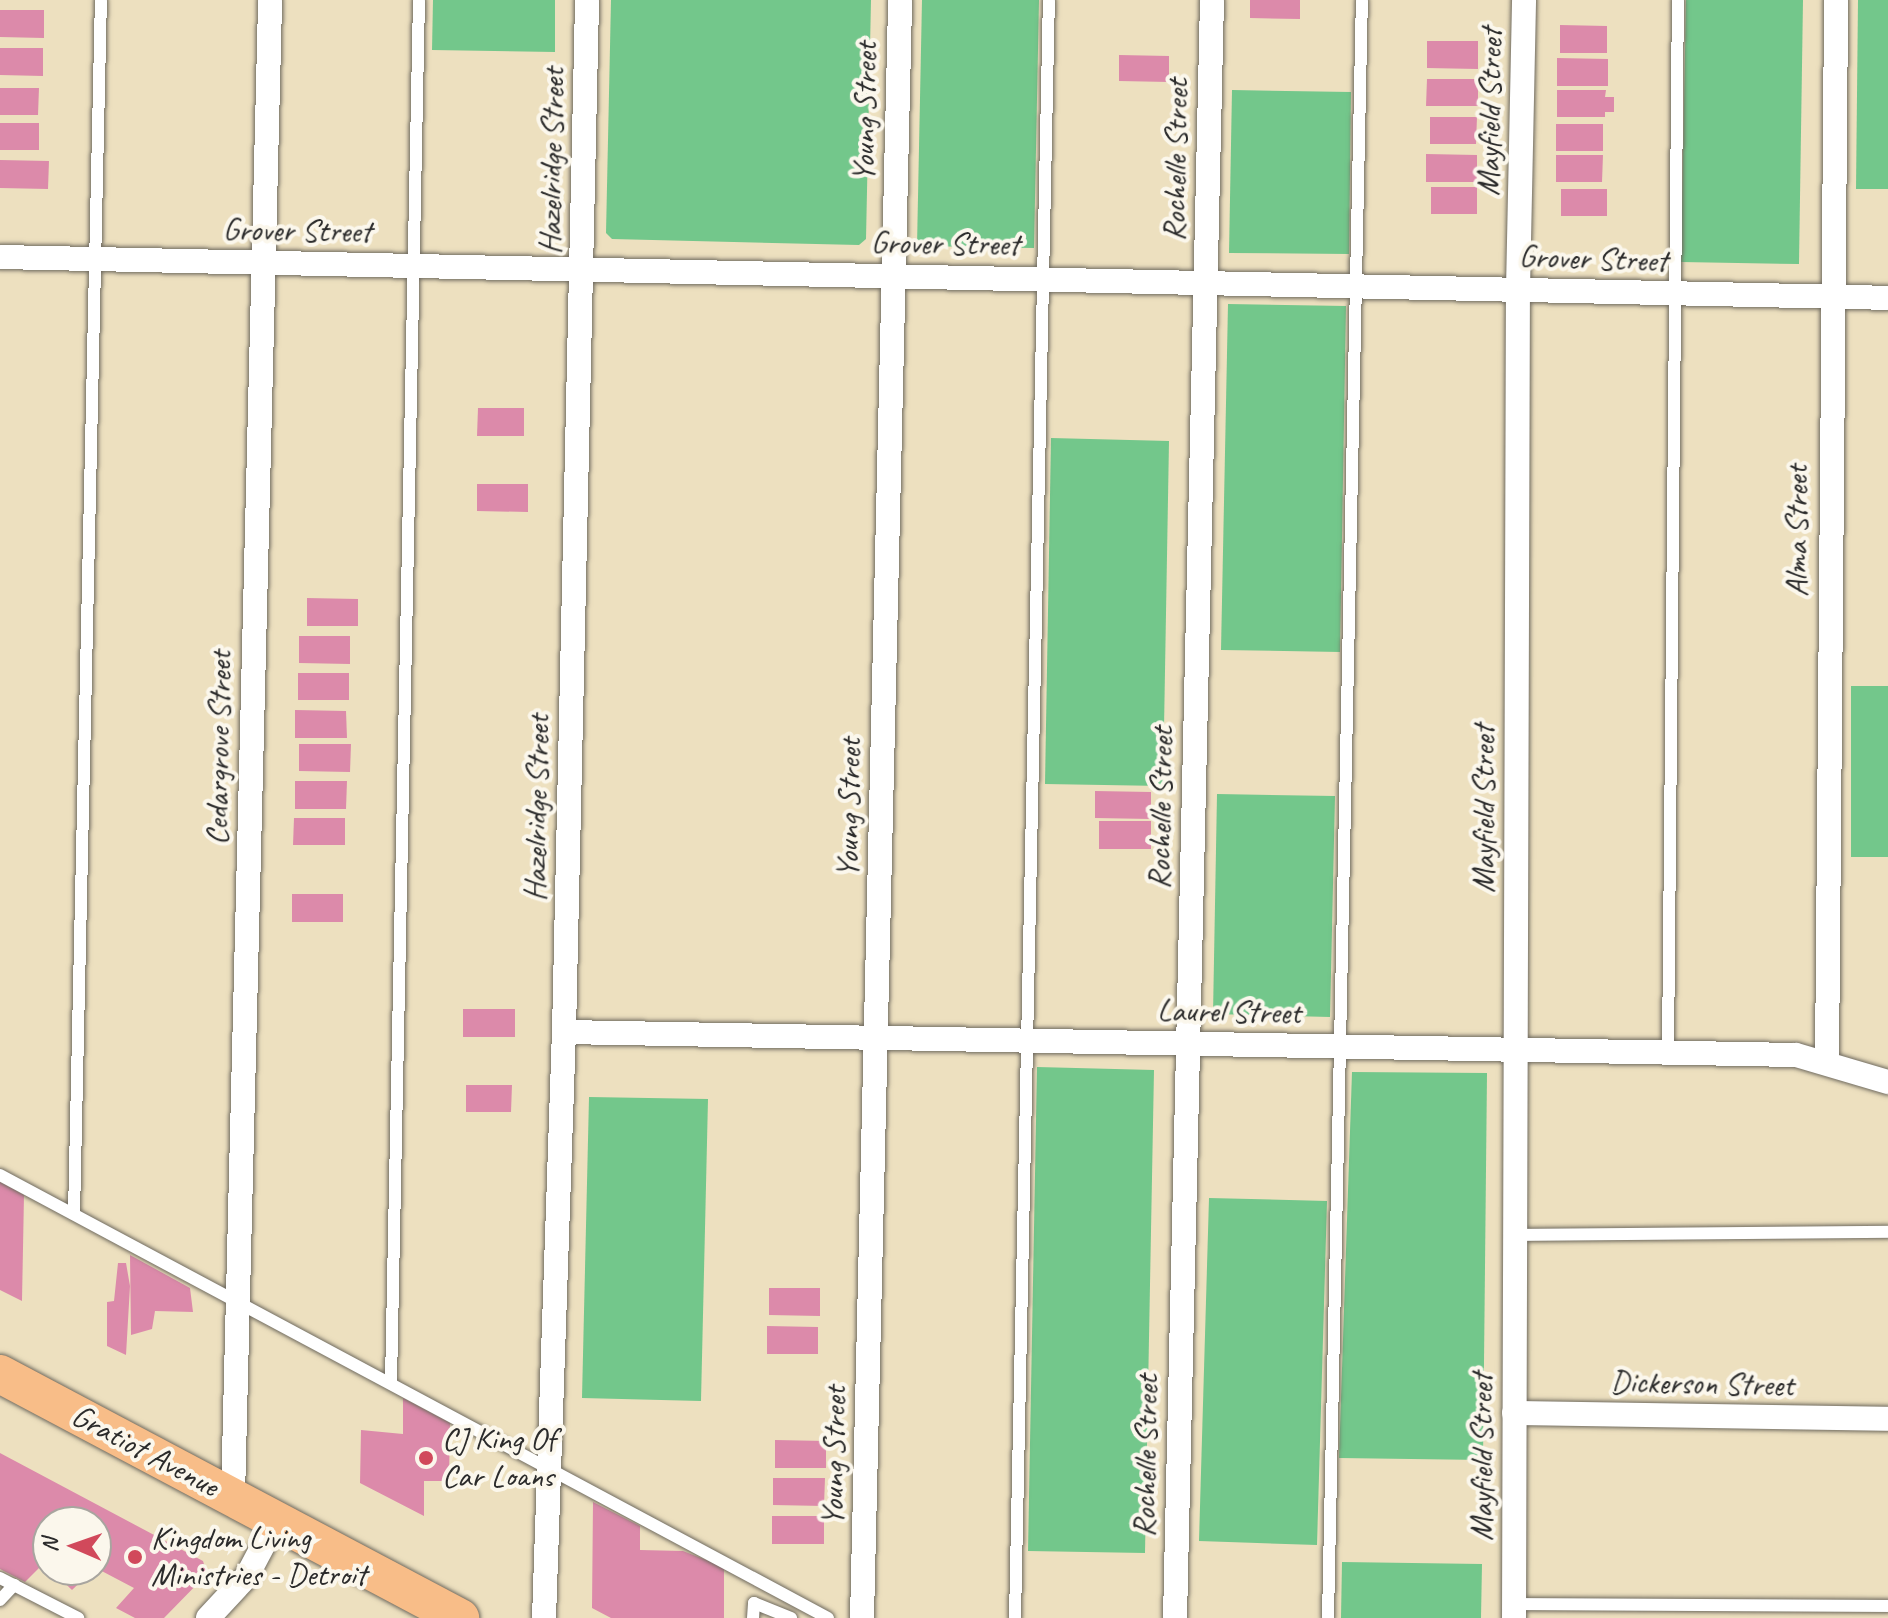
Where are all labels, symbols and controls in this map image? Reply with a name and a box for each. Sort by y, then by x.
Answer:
street label: Mayfield Street [1469,28,1511,196]
street label: Young Street [845,41,885,183]
street label: Hazelridge Street [531,67,573,255]
street label: Rochelle Street [1155,78,1197,242]
street label: Grover Street [223,211,371,251]
street label: Grover Street [871,224,1019,264]
street label: Grover Street [1518,237,1668,281]
street label: Alma Street [1778,465,1816,597]
street label: Cedargrove Street [198,650,240,846]
street label: Hazelridge Street [516,714,558,902]
street label: Mayfield Street [1465,725,1503,893]
street label: Rochelle Street [1140,726,1182,890]
street label: Young Street [829,737,869,879]
street label: Laurel Street [1157,992,1301,1032]
street label: Dickerson Street [1610,1363,1794,1405]
street label: Mayfield Street [1463,1373,1501,1541]
street label: Rochelle Street [1125,1374,1167,1538]
street label: Young Street [814,1385,854,1527]
street label: Gratiot Avenue [65,1396,225,1506]
place label: CJ King Of Car Loans [442,1421,556,1496]
marker: CJ King Of Car Loans [417,1449,435,1467]
north arrow [32,1506,112,1586]
place label: Kingdom Living Ministries - Detroit [151,1520,366,1595]
text: N [36,1538,64,1553]
marker: Kingdom Living Ministries - Detroit [126,1548,144,1566]

